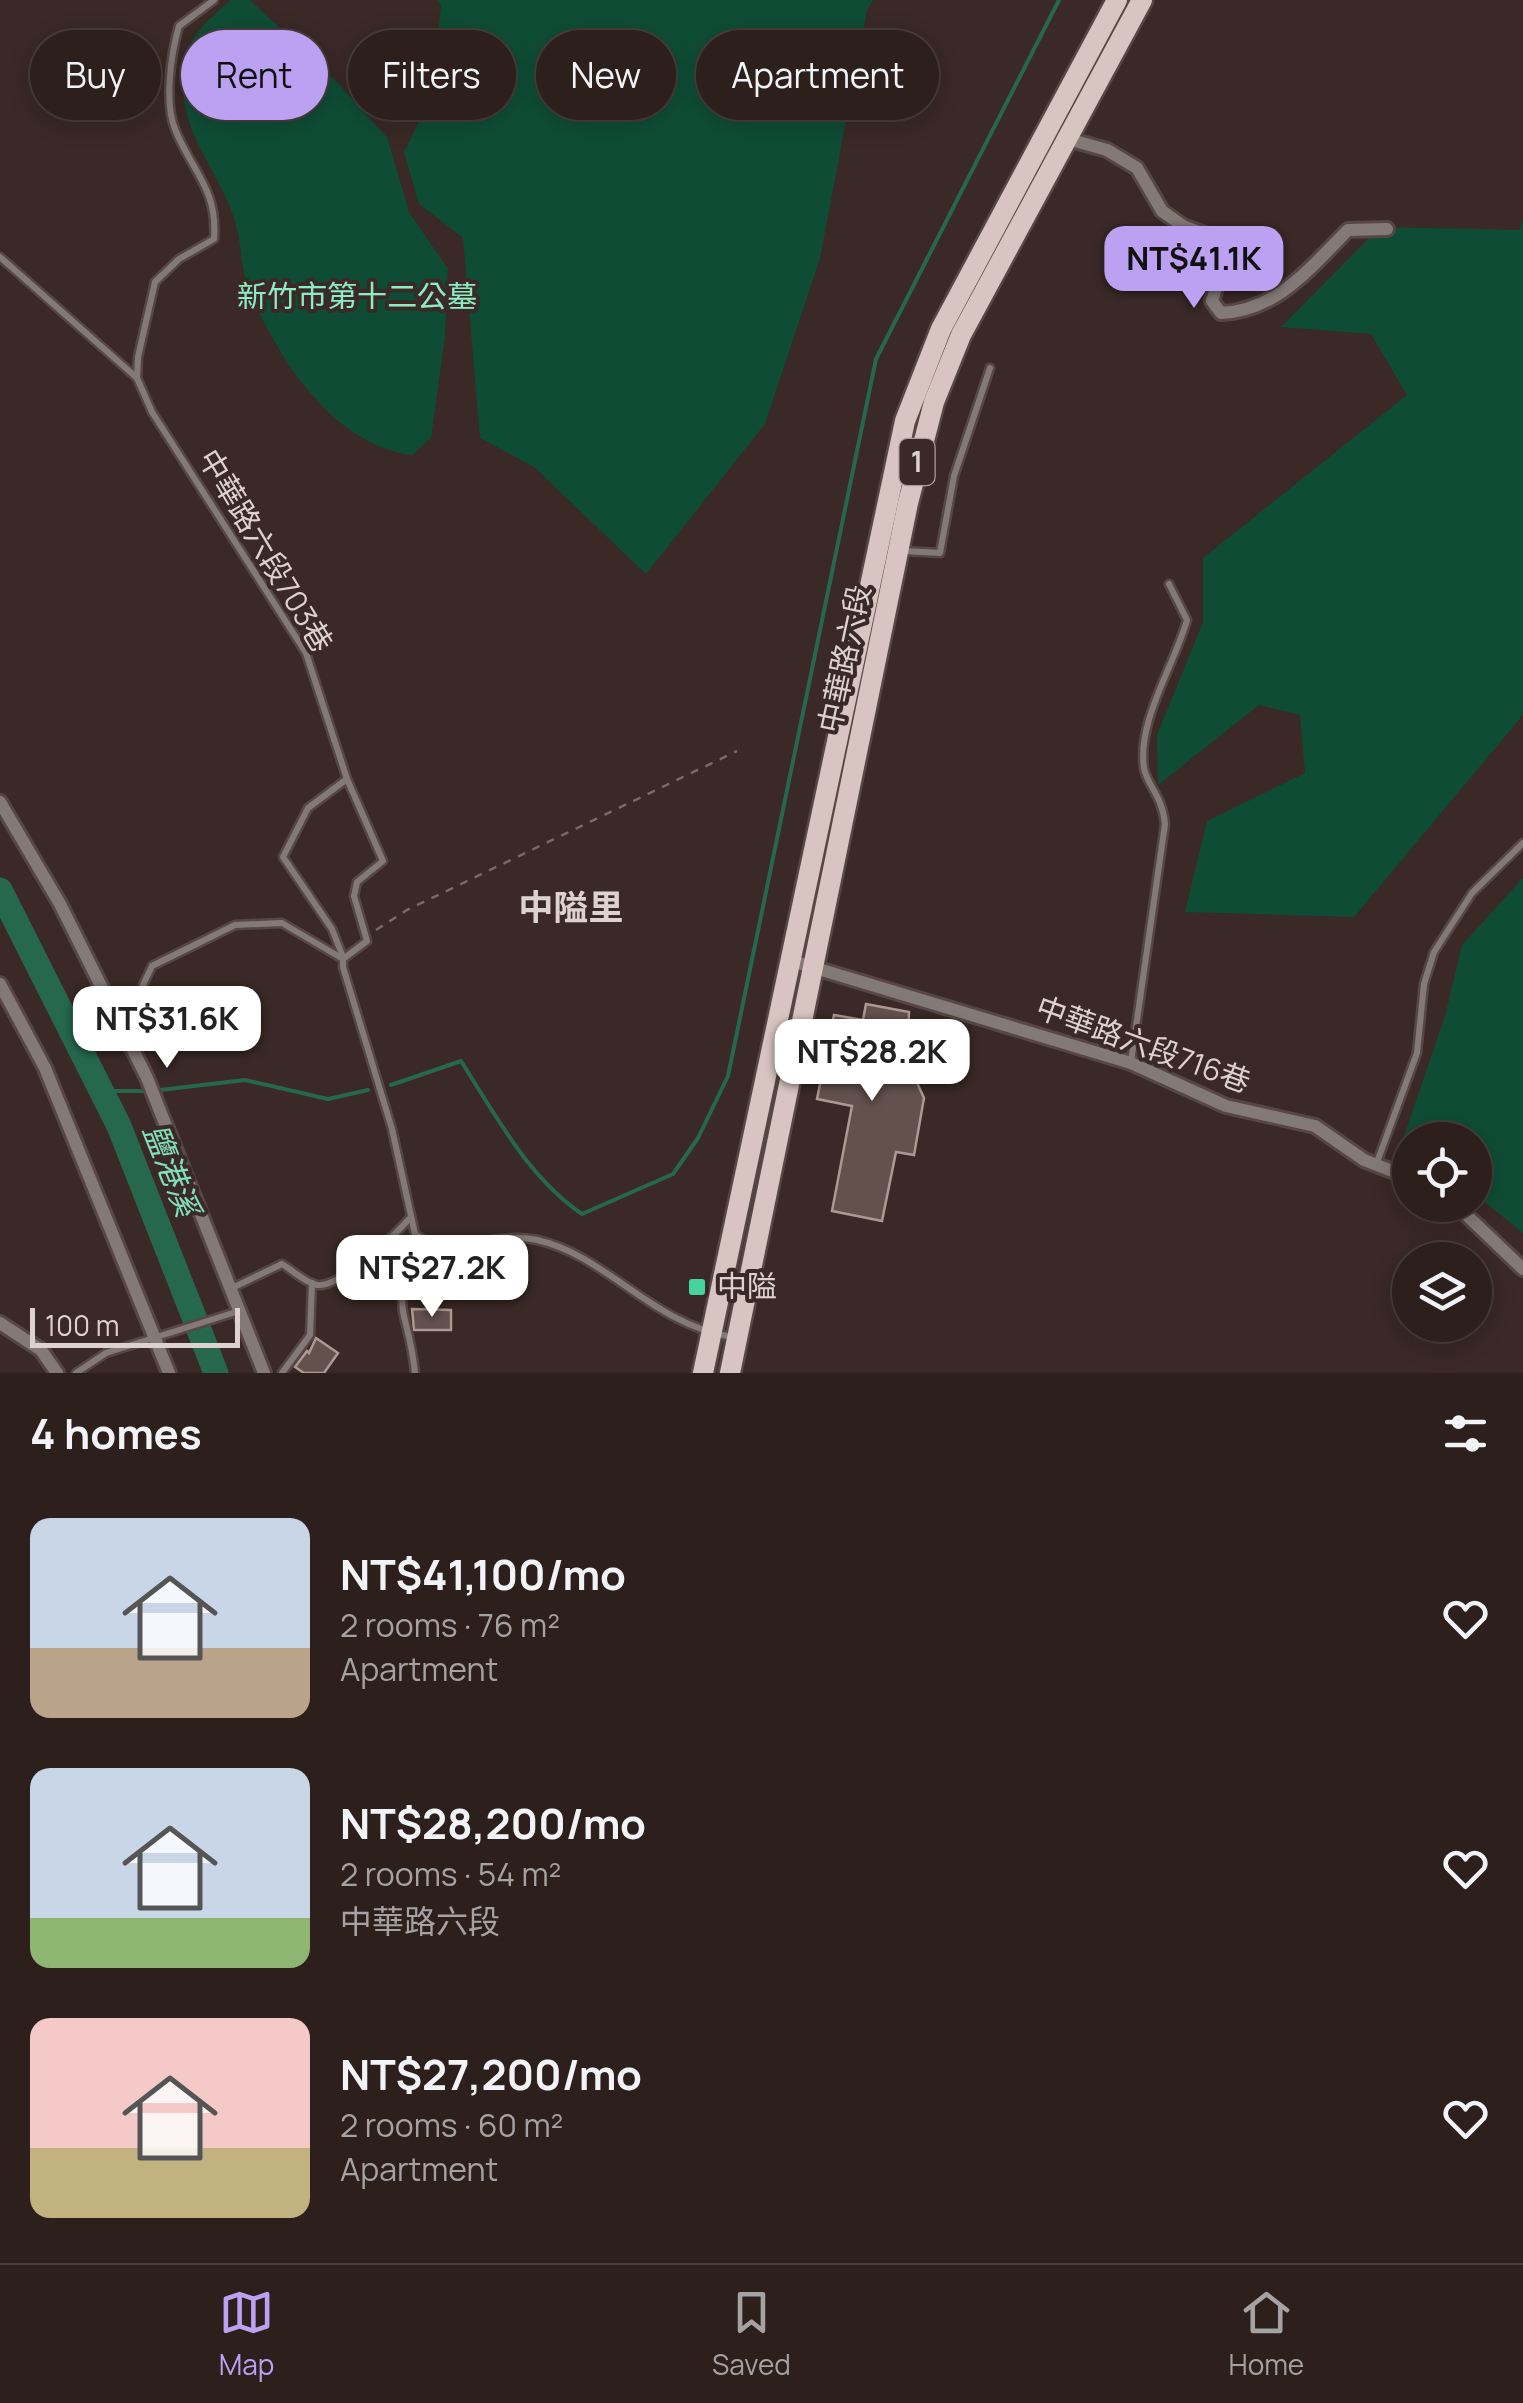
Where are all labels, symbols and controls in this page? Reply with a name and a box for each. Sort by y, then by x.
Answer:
chip: Buy [30,30,161,120]
chip: Rent [181,30,328,120]
chip: Filters [348,30,516,120]
chip: New [536,30,676,120]
chip: Apartment [696,30,939,120]
pin: NT$41.1K [1091,226,1297,311]
text: NT$41.1K [1126,236,1262,280]
park label: 新竹市第十二公墓 [237,275,477,316]
road number: 1 [900,439,934,485]
street label: 中華路六段703巷 [189,441,343,659]
street label: 中華路六段 [808,581,879,736]
district label: 中隘里 [518,883,624,931]
pin: NT$31.6K [64,986,270,1071]
street label: 中華路六段716巷 [1031,986,1256,1101]
text: NT$31.6K [95,996,239,1040]
pin: NT$28.2K [769,1019,975,1104]
text: NT$28.2K [797,1029,947,1073]
water label: 鹽港溪 [134,1117,212,1226]
map controls [1392,1122,1492,1342]
button: locate [1392,1122,1492,1222]
pin: NT$27.2K [329,1235,535,1320]
button: layers [1392,1242,1492,1342]
text: NT$27.2K [358,1245,506,1289]
place label: 中隘 [717,1265,777,1306]
marker: 中隘 [686,1276,708,1298]
scale bar [30,1303,240,1348]
text: 100 m [45,1306,119,1344]
text: 4 homes [30,1404,202,1462]
icon: filters [1438,1406,1493,1461]
text: NT$41,100/mo [340,1545,626,1603]
icon: home [110,1558,230,1678]
icon: heart [1438,1591,1493,1646]
text: 2 rooms · 76 m² [340,1603,560,1647]
text: Apartment [340,1647,498,1691]
text: NT$28,200/mo [340,1794,646,1852]
icon: home [110,1808,230,1928]
icon: heart [1438,1841,1493,1896]
text: 2 rooms · 54 m² [340,1852,561,1896]
text: 中華路六段 [340,1899,500,1943]
text: NT$27,200/mo [340,2045,642,2103]
icon: home [110,2058,230,2178]
icon: heart [1438,2091,1493,2146]
text: 2 rooms · 60 m² [340,2103,563,2147]
text: Apartment [340,2147,498,2191]
tab: Map [219,2285,274,2383]
tab: Saved [712,2285,791,2383]
tab: Home [1228,2285,1304,2383]

